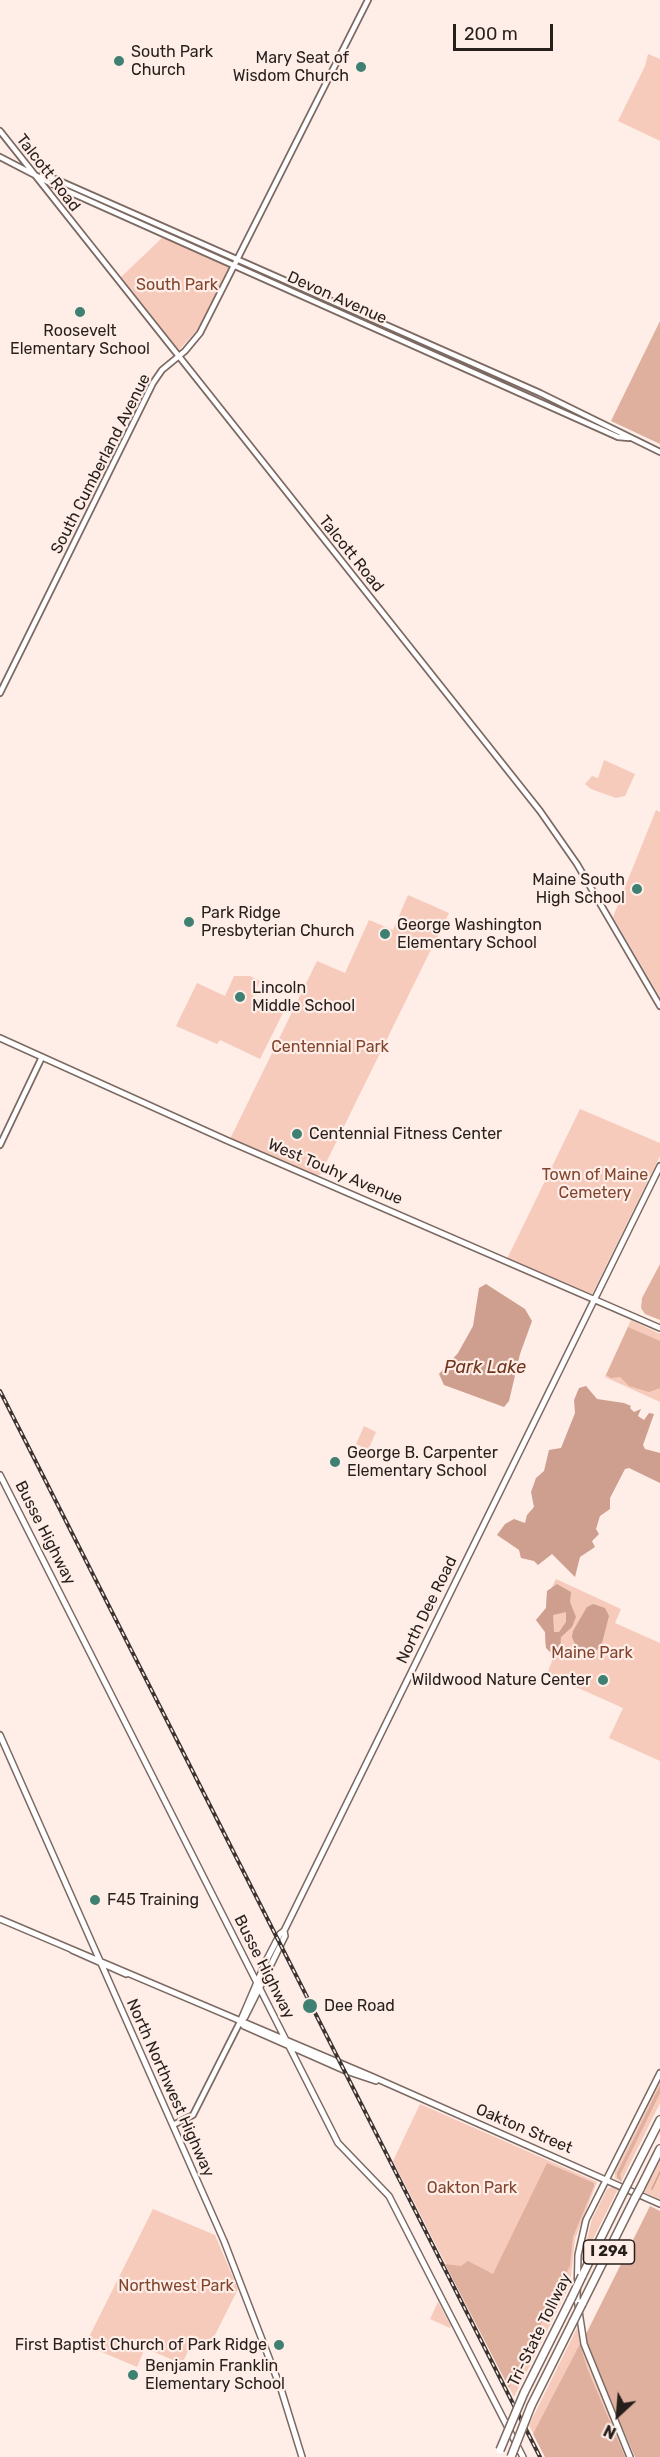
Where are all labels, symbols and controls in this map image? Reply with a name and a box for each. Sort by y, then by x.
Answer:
scale bar [456,12,556,50]
text: 200 m [464,23,518,45]
place label: South Park Church [131,42,213,80]
place label: Mary Seat of Wisdom Church [233,48,349,86]
marker: South Park Church [112,54,126,68]
marker: Mary Seat of Wisdom Church [354,60,368,74]
street label: Talcott Road [12,131,84,215]
street label: Devon Avenue [284,267,390,329]
park label: South Park [136,275,218,295]
marker: Roosevelt Elementary School [73,305,87,319]
place label: Roosevelt Elementary School [10,321,150,359]
street label: South Cumberland Avenue [47,371,155,557]
street label: Talcott Road [314,512,388,596]
place label: Maine South High School [532,870,625,908]
marker: Maine South High School [630,882,644,896]
place label: Park Ridge Presbyterian Church [201,903,354,941]
marker: Park Ridge Presbyterian Church [182,915,196,929]
place label: George Washington Elementary School [397,915,542,953]
marker: George Washington Elementary School [378,927,392,941]
place label: Lincoln Middle School [252,978,355,1016]
marker: Lincoln Middle School [233,990,247,1004]
park label: Centennial Park [271,1037,389,1057]
place label: Centennial Fitness Center [309,1124,502,1144]
marker: Centennial Fitness Center [290,1127,304,1141]
street label: West Touhy Avenue [265,1135,405,1209]
park label: Town of Maine Cemetery [542,1165,648,1203]
water label: Park Lake [444,1357,526,1379]
place label: George B. Carpenter Elementary School [347,1443,498,1481]
marker: George B. Carpenter Elementary School [328,1455,342,1469]
street label: Busse Highway [11,1478,79,1588]
street label: North Dee Road [393,1553,461,1667]
park label: Maine Park [551,1643,633,1663]
place label: Wildwood Nature Center [411,1670,591,1690]
marker: Wildwood Nature Center [596,1673,610,1687]
place label: F45 Training [107,1890,199,1910]
marker: F45 Training [88,1893,102,1907]
street label: Busse Highway [230,1912,298,2022]
street label: North Northwest Highway [122,1996,218,2180]
place label: Dee Road [324,1996,395,2016]
marker: Dee Road [301,1997,319,2015]
street label: Oakton Street [473,2100,575,2158]
park label: Oakton Park [427,2178,517,2198]
road number: I 294 [584,2240,634,2264]
street label: Tri-State Tollway [504,2270,576,2390]
park label: Northwest Park [118,2276,234,2296]
place label: First Baptist Church of Park Ridge [15,2335,267,2355]
marker: First Baptist Church of Park Ridge [272,2338,286,2352]
place label: Benjamin Franklin Elementary School [145,2356,285,2394]
marker: Benjamin Franklin Elementary School [126,2368,140,2382]
north arrow [588,2385,648,2445]
text: N [601,2421,619,2443]

